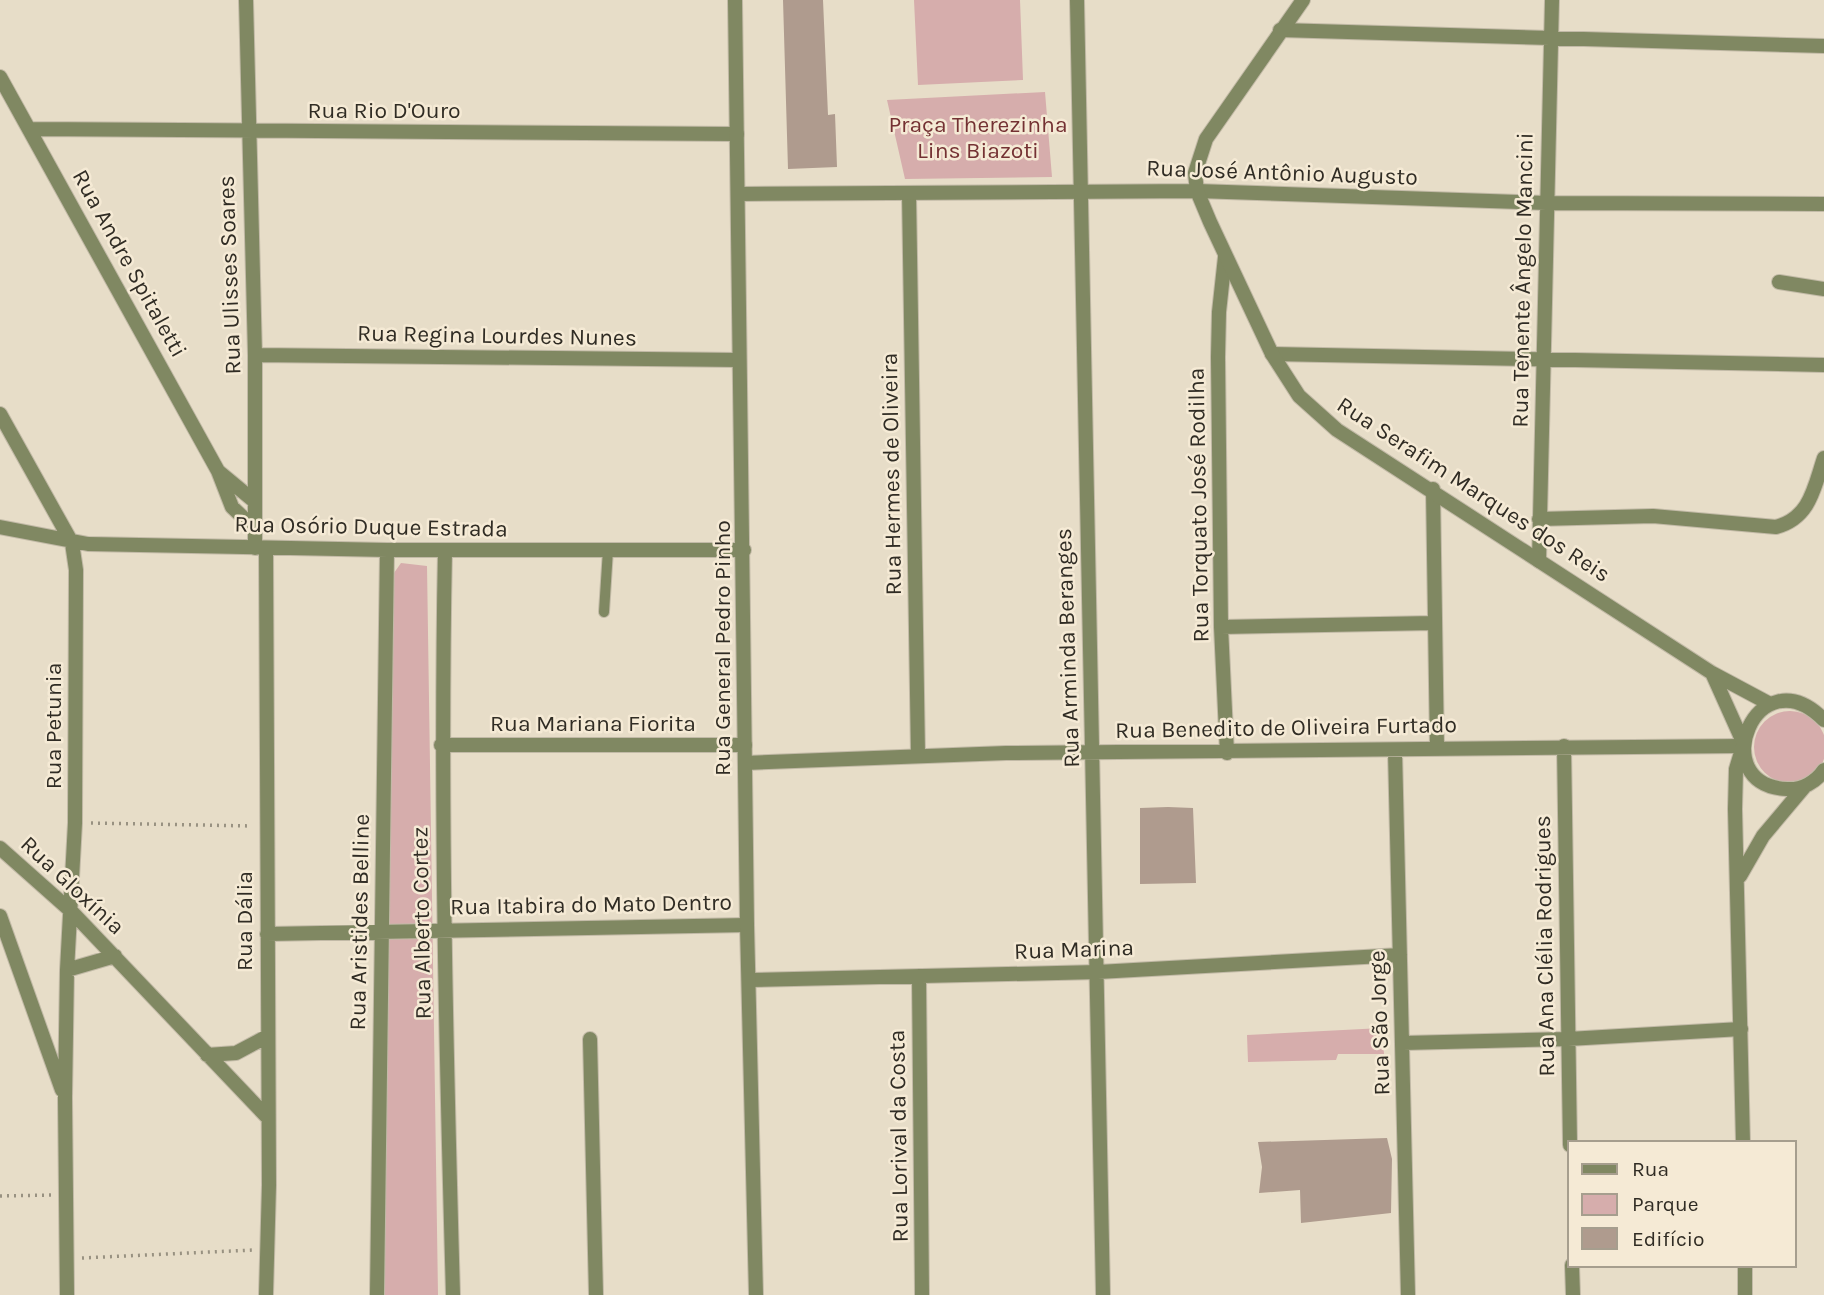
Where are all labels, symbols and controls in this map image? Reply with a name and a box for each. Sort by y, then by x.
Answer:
street label: Rua Rio D'Ouro [307,97,461,124]
park label: Praça Therezinha Lins Biazoti [888,111,1068,164]
street label: Rua Tenente Ângelo Mancini [1506,132,1539,428]
street label: Rua José Antônio Augusto [1146,154,1418,191]
street label: Rua Andre Spitaletti [67,165,192,362]
street label: Rua Ulisses Soares [213,175,246,375]
street label: Rua Regina Lourdes Nunes [357,320,637,351]
street label: Rua Hermes de Oliveira [876,352,907,596]
street label: Rua Torquato José Rodilha [1183,367,1214,643]
street label: Rua Serafim Marques dos Reis [1332,391,1615,588]
street label: Rua Osório Duque Estrada [234,511,508,542]
street label: Rua General Pedro Pinho [709,520,736,776]
street label: Rua Arminda Beranges [1050,528,1085,768]
street label: Rua Petunia [40,663,67,789]
street label: Rua Mariana Fiorita [490,710,696,737]
street label: Rua Benedito de Oliveira Furtado [1115,711,1457,744]
street label: Rua Aristides Belline [344,813,375,1031]
street label: Rua Ana Clélia Rodrigues [1529,815,1560,1077]
street label: Rua Alberto Cortez [406,826,437,1020]
street label: Rua Gloxínia [15,830,130,940]
street label: Rua Dália [231,871,258,971]
street label: Rua Itabira do Mato Dentro [450,889,732,920]
street label: Rua Marina [1014,934,1134,965]
street label: Rua São Jorge [1363,950,1396,1096]
street label: Rua Lorival da Costa [883,1029,914,1242]
legend [1568,1141,1796,1267]
text: Rua [1632,1157,1669,1181]
text: Parque [1632,1192,1699,1216]
text: Edifício [1632,1227,1705,1251]

